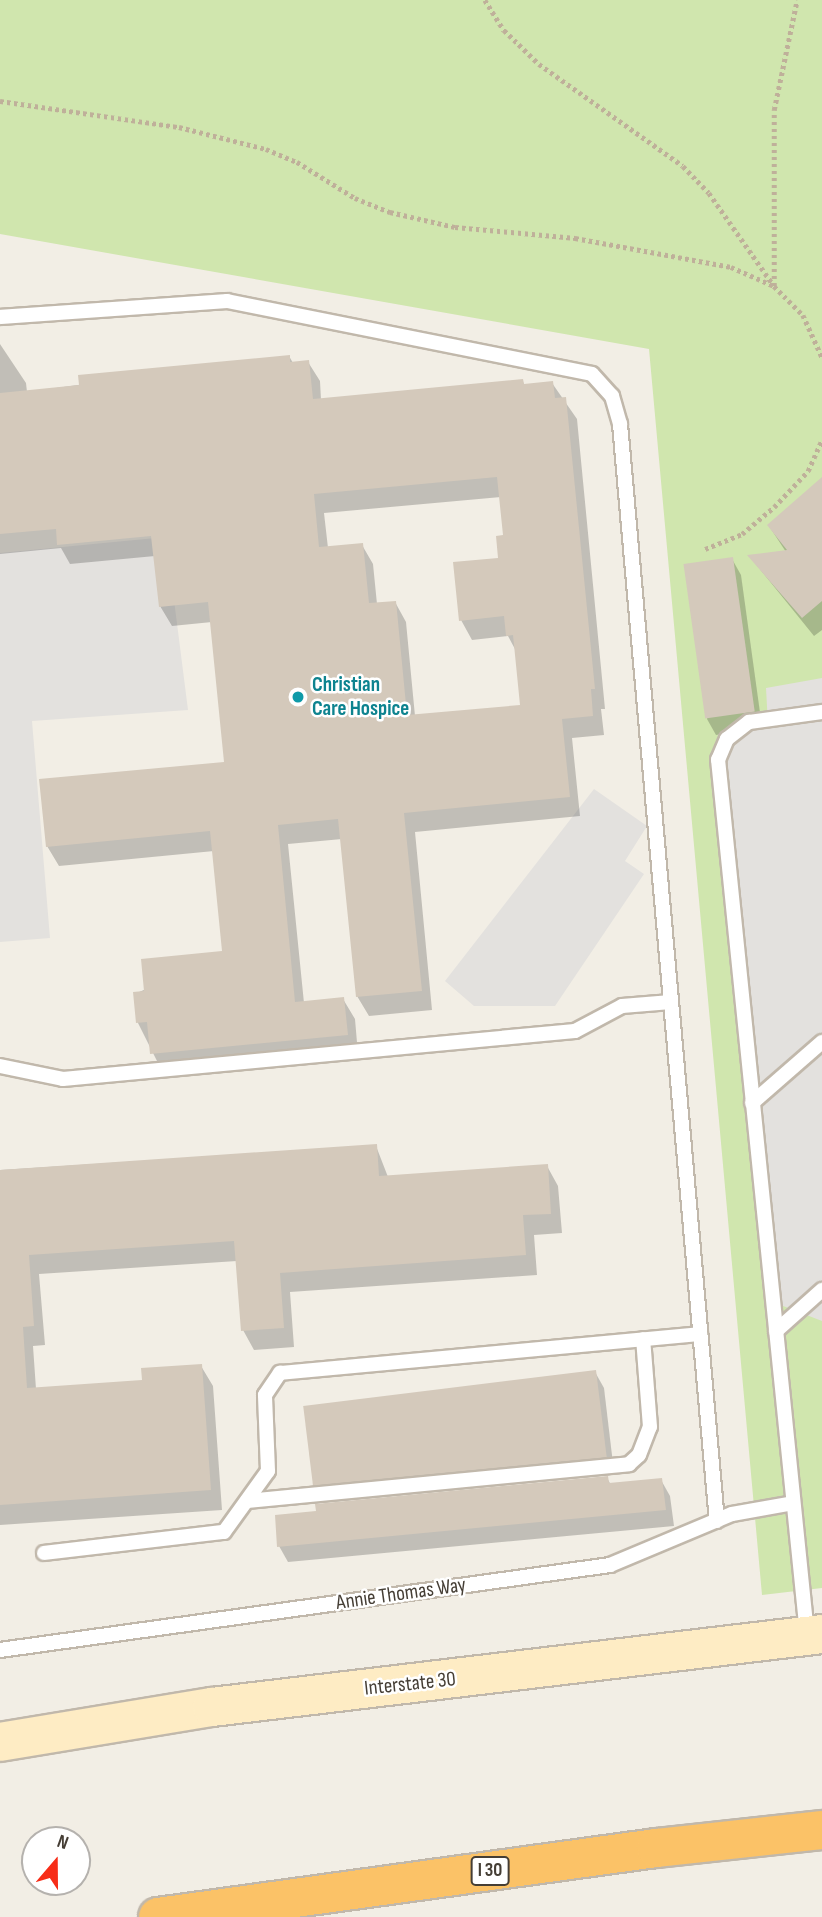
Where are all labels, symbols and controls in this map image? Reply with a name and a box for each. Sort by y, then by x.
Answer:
place label: Christian Care Hospice [312,672,409,722]
marker: Christian Care Hospice [290,689,306,705]
street label: Annie Thomas Way [335,1572,467,1616]
street label: Interstate 30 [363,1667,457,1701]
north arrow [21,1826,91,1896]
text: N [54,1830,71,1855]
road number: I 30 [469,1856,511,1886]

